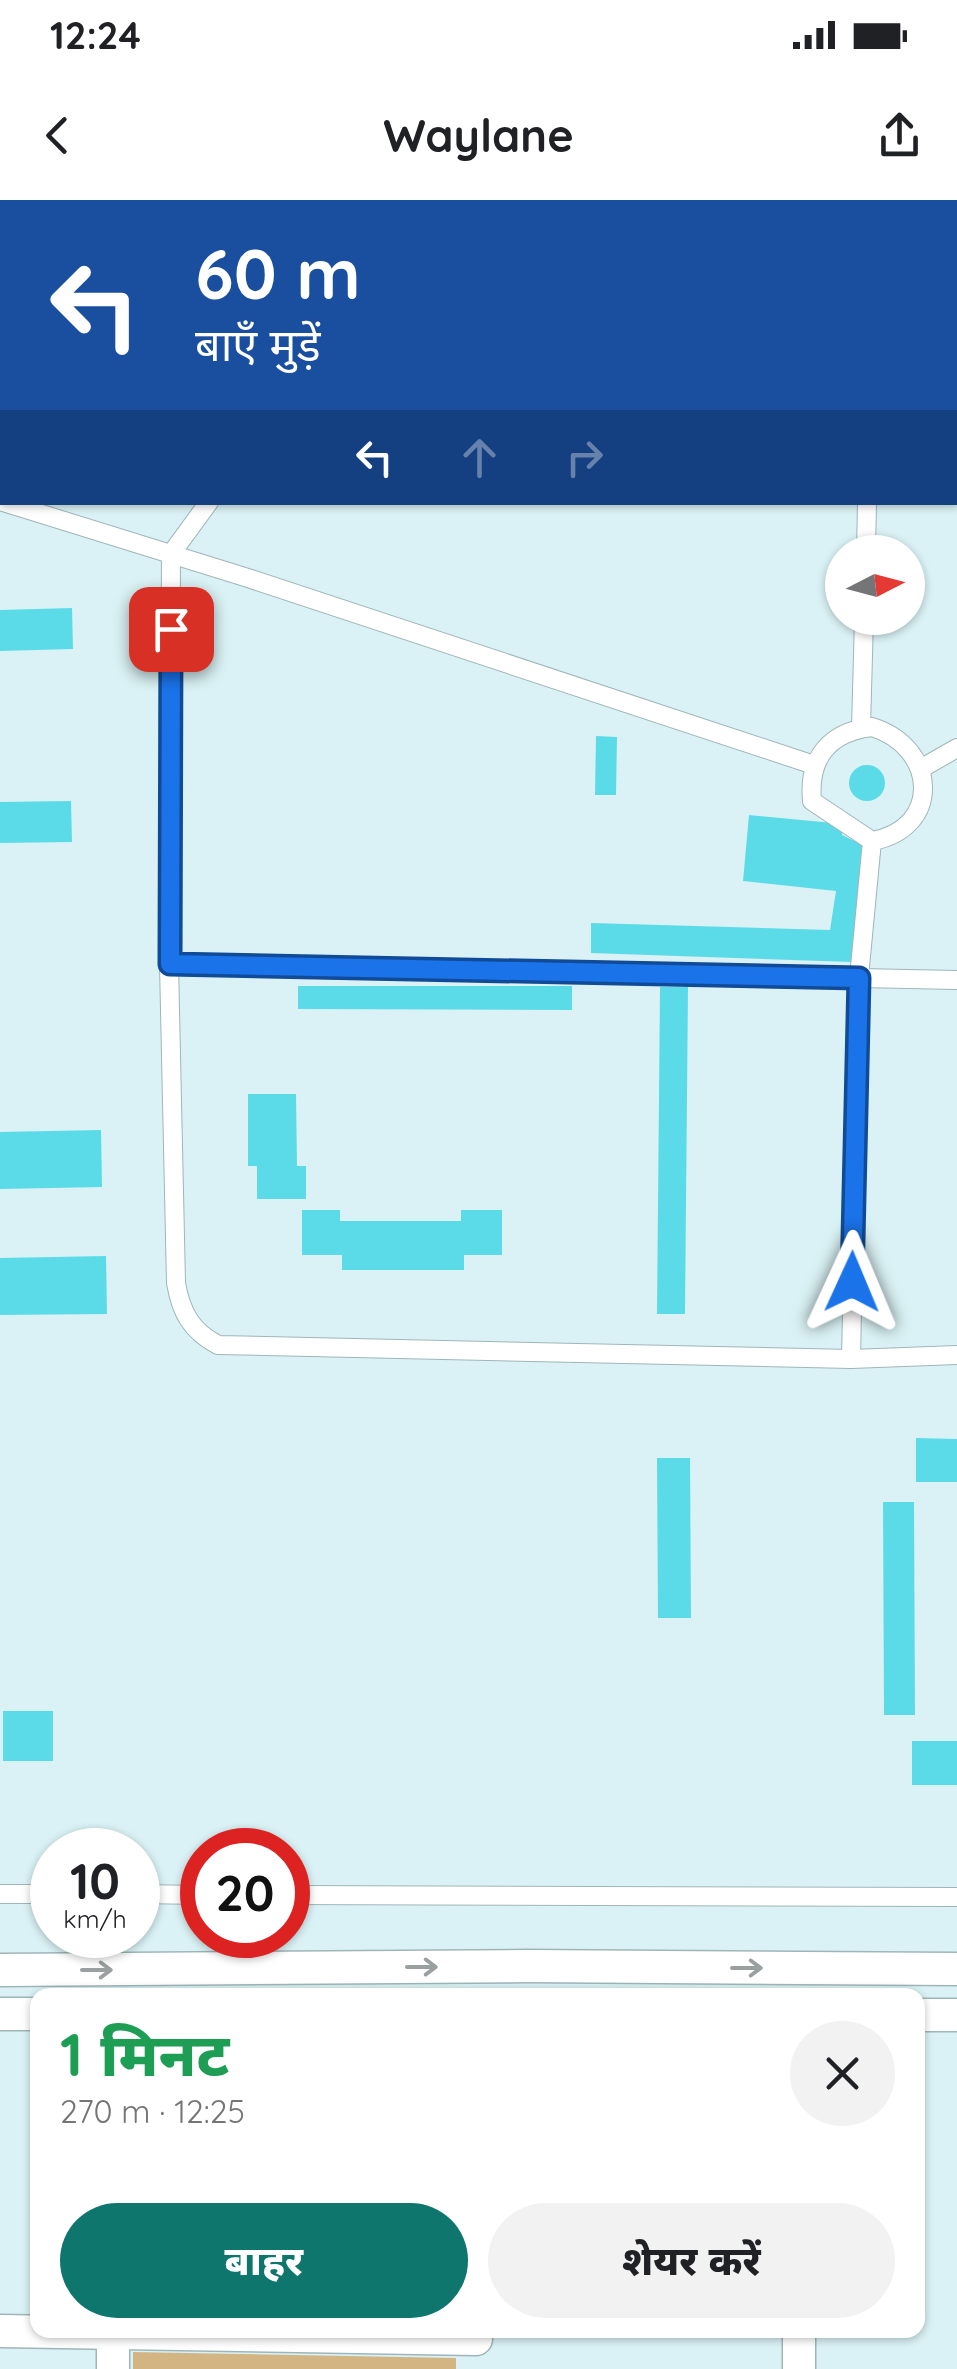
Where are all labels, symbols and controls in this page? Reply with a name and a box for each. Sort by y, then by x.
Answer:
text: 12:24 [50,11,141,59]
text: Waylane [383,107,574,163]
icon: back [30,108,85,163]
icon: share [872,108,927,163]
text: 60 m [195,229,361,317]
icon: left [30,240,160,370]
text: बाएँ मुड़ें [195,316,321,372]
icon: left [347,430,402,485]
icon: ahead [452,430,507,485]
icon: right [557,430,612,485]
north arrow [825,535,925,635]
map controls [825,535,925,635]
pin [129,587,214,672]
icon: arrive [144,602,199,657]
position arrow [800,1230,904,1334]
speed limit sign: 20 [180,1828,310,1958]
text: 10 [70,1849,120,1912]
text: km/h [63,1903,127,1934]
one-way arrow [406,1958,438,1976]
one-way arrow [730,1958,763,1978]
one-way arrow [81,1960,113,1979]
text: 1 मिनट [60,2016,229,2091]
button: close [790,2021,895,2126]
text: 270 m · 12:25 [60,2091,245,2131]
button: बाहर [60,2203,468,2318]
button: शेयर करें [488,2203,895,2318]

